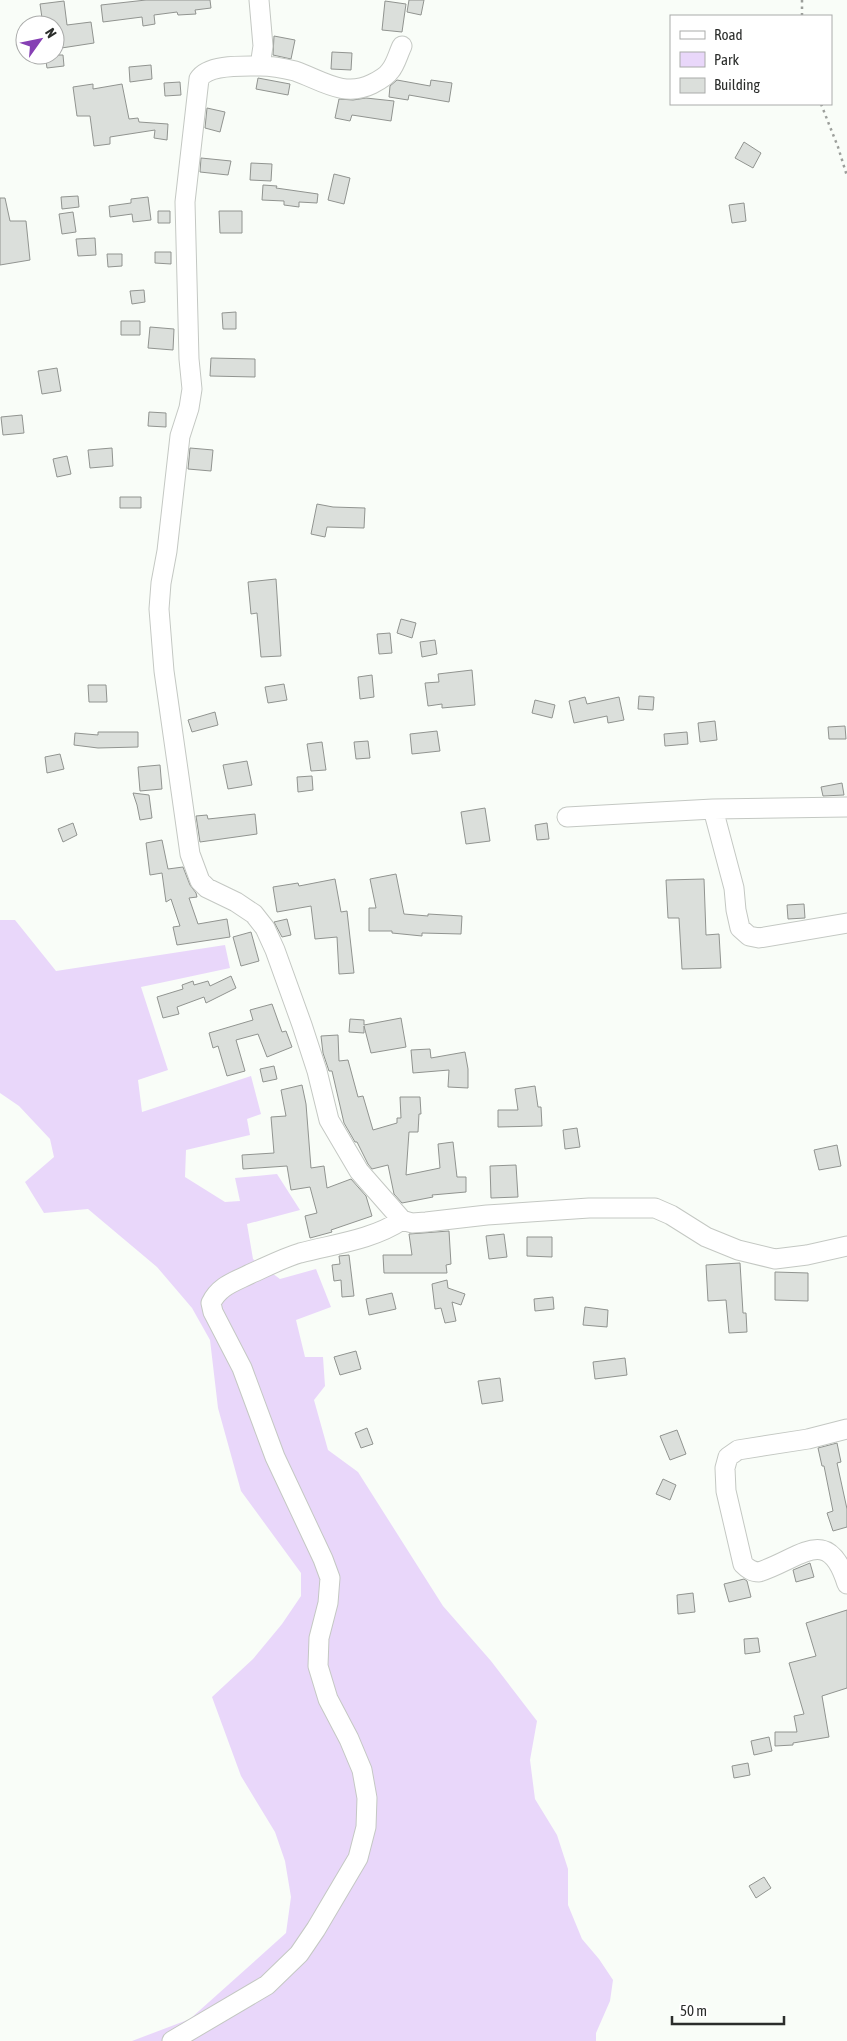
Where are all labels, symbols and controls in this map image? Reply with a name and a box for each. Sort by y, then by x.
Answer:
north arrow [15,15,65,65]
legend [670,15,832,105]
text: N [42,25,60,41]
text: Road [714,26,743,43]
text: Park [714,51,739,68]
text: Building [714,76,760,93]
scale bar [672,1994,784,2026]
text: 50 m [680,2002,707,2019]

